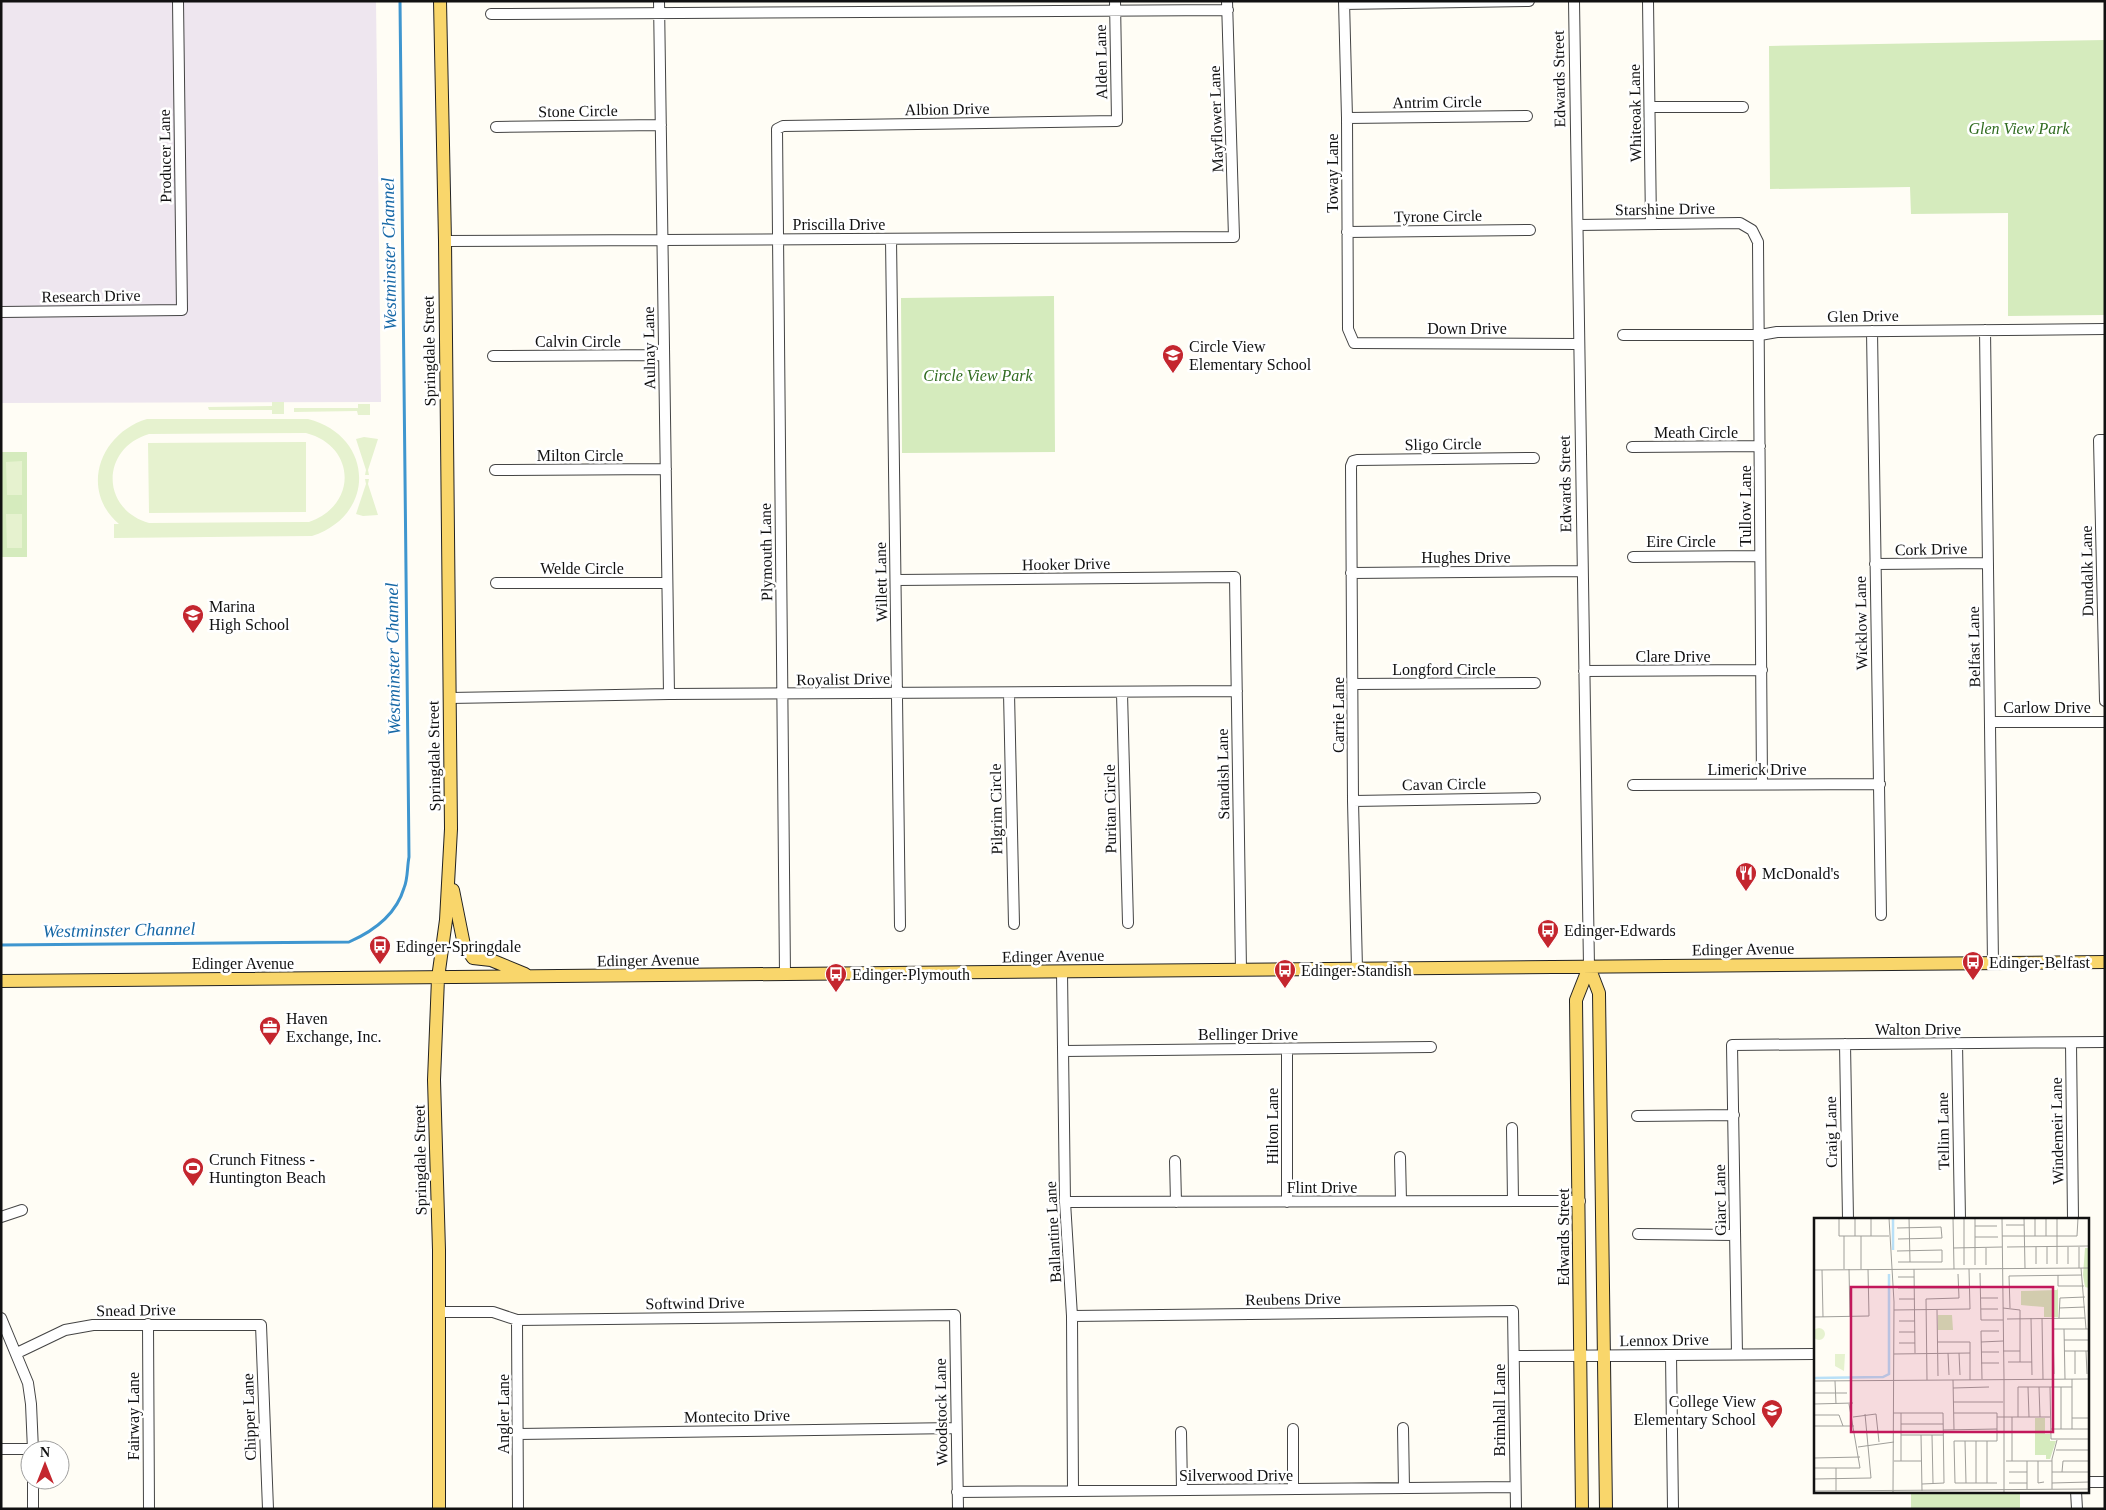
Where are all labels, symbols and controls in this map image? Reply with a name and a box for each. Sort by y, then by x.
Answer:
street label: Alden Lane [1092,24,1110,100]
street label: Edwards Street [1550,30,1568,128]
street label: Whiteoak Lane [1626,64,1644,162]
street label: Mayflower Lane [1206,65,1227,173]
street label: Antrim Circle [1392,93,1482,111]
street label: Albion Drive [904,100,990,118]
street label: Stone Circle [538,102,618,120]
street label: Producer Lane [156,109,174,203]
park label: Glen View Park [1968,120,2070,137]
street label: Toway Lane [1324,133,1342,213]
water label: Westminster Channel [378,177,400,331]
street label: Starshine Drive [1615,200,1715,218]
street label: Tyrone Circle [1394,207,1482,226]
street label: Priscilla Drive [793,216,885,233]
street label: Research Drive [41,287,141,305]
street label: Springdale Street [420,295,439,406]
street label: Aulnay Lane [640,306,659,390]
street label: Glen Drive [1827,307,1899,325]
street label: Down Drive [1427,320,1507,337]
street label: Calvin Circle [535,333,621,350]
place label: Circle View Elementary School [1189,338,1312,374]
school or university icon: Circle View Elementary School [1161,343,1185,374]
park label: Circle View Park [923,367,1034,384]
street label: Meath Circle [1654,424,1738,441]
street label: Sligo Circle [1404,435,1482,454]
street label: Edwards Street [1556,435,1574,533]
street label: Milton Circle [537,447,623,464]
street label: Tullow Lane [1737,465,1754,547]
street label: Plymouth Lane [757,503,776,601]
street label: Dundalk Lane [2078,525,2096,617]
street label: Eire Circle [1646,533,1716,550]
street label: Cork Drive [1895,540,1967,558]
street label: Willett Lane [872,542,890,622]
street label: Hughes Drive [1421,549,1511,567]
street label: Hooker Drive [1022,555,1110,573]
street label: Welde Circle [540,560,624,577]
street label: Wicklow Lane [1852,576,1870,670]
water label: Westminster Channel [382,582,404,736]
place label: Marina High School [209,598,290,634]
school or university icon: Marina High School [181,603,205,634]
street label: Belfast Lane [1965,606,1983,688]
street label: Clare Drive [1635,648,1711,665]
street label: Longford Circle [1392,661,1496,679]
street label: Royalist Drive [796,670,890,689]
street label: Carrie Lane [1330,677,1347,753]
street label: Carlow Drive [2003,699,2091,716]
street label: Springdale Street [425,700,444,811]
street label: Standish Lane [1214,728,1232,820]
street label: Limerick Drive [1707,761,1807,778]
street label: Pilgrim Circle [987,763,1006,855]
street label: Puritan Circle [1101,764,1119,854]
street label: Cavan Circle [1402,775,1486,793]
restaurant icon: McDonald's [1734,861,1758,892]
place label: McDonald's [1762,865,1840,882]
bus stop icon: Edinger-Edwards [1536,918,1560,949]
water label: Westminster Channel [42,919,196,941]
place label: Edinger-Edwards [1564,922,1676,940]
bus stop icon: Edinger-Springdale [368,934,392,965]
place label: Edinger-Springdale [396,938,521,956]
street label: Edinger Avenue [1692,940,1794,959]
street label: Edinger Avenue [1002,947,1104,966]
bus stop icon: Edinger-Belfast [1961,950,1985,981]
street label: Edinger Avenue [597,951,699,970]
place label: Edinger-Belfast [1989,954,2091,972]
street label: Edinger Avenue [192,955,294,973]
bus stop icon: Edinger-Standish [1273,958,1297,989]
bus stop icon: Edinger-Plymouth [824,962,848,993]
place label: Edinger-Standish [1301,962,1412,980]
place label: Edinger-Plymouth [852,966,970,984]
place label: Haven Exchange, Inc. [286,1010,382,1046]
office icon: Haven Exchange, Inc. [258,1015,282,1046]
street label: Walton Drive [1875,1021,1961,1038]
street label: Bellinger Drive [1198,1026,1298,1044]
street label: Windemeir Lane [2048,1077,2066,1185]
street label: Hilton Lane [1264,1088,1281,1164]
street label: Tellim Lane [1934,1092,1952,1170]
street label: Craig Lane [1822,1096,1841,1168]
street label: Springdale Street [411,1104,430,1215]
place label: Crunch Fitness - Huntington Beach [209,1151,326,1187]
sports icon: Crunch Fitness - Huntington Beach [181,1156,205,1187]
street label: Giarc Lane [1711,1164,1729,1236]
street label: Flint Drive [1287,1179,1357,1196]
street label: Ballantine Lane [1042,1181,1064,1283]
street label: Edwards Street [1555,1188,1572,1286]
inset map [1814,1218,2088,1492]
street label: Reubens Drive [1245,1290,1341,1308]
street label: Softwind Drive [645,1294,745,1312]
street label: Snead Drive [96,1301,176,1319]
street label: Lennox Drive [1619,1331,1709,1349]
street label: Woodstock Lane [932,1358,950,1466]
street label: Brimhall Lane [1491,1364,1508,1456]
street label: Fairway Lane [125,1372,143,1460]
street label: Chipper Lane [239,1373,260,1461]
street label: Angler Lane [495,1374,513,1454]
place label: College View Elementary School [1634,1393,1757,1429]
school or university icon: College View Elementary School [1760,1398,1784,1429]
street label: Montecito Drive [684,1407,790,1425]
north arrow [20,1440,70,1490]
text: N [40,1445,50,1460]
street label: Silverwood Drive [1179,1467,1293,1484]

